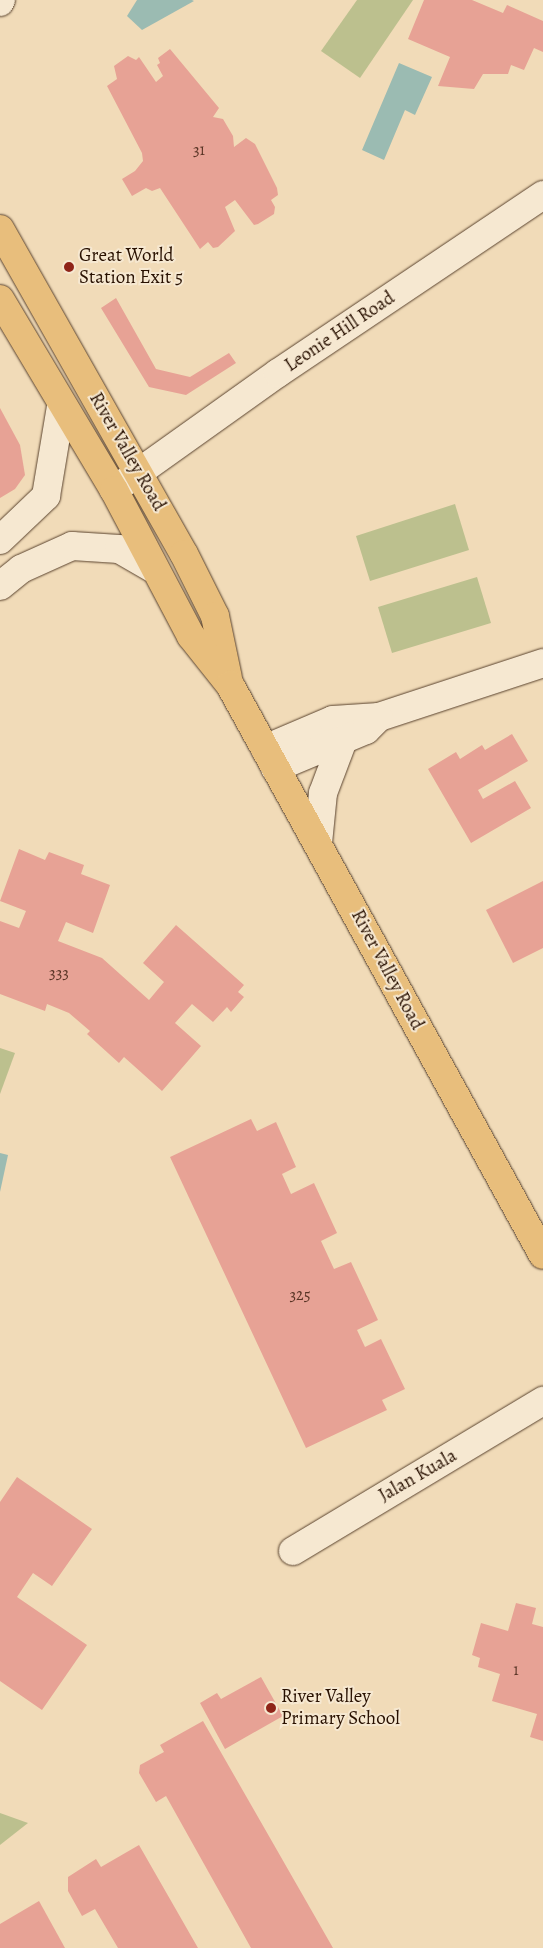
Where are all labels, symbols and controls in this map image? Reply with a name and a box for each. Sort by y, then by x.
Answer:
house number: 31 [193,140,205,160]
place label: Great World Station Exit 5 [79,245,183,289]
marker: Great World Station Exit 5 [63,261,75,273]
street label: Leonie Hill Road [281,287,399,377]
street label: River Valley Road [84,389,170,515]
street label: River Valley Road [346,906,428,1034]
house number: 333 [49,963,69,983]
house number: 325 [289,1285,311,1305]
street label: Jalan Kuala [375,1445,461,1507]
house number: 1 [513,1660,519,1680]
place label: River Valley Primary School [281,1686,400,1730]
marker: River Valley Primary School [265,1702,277,1714]

